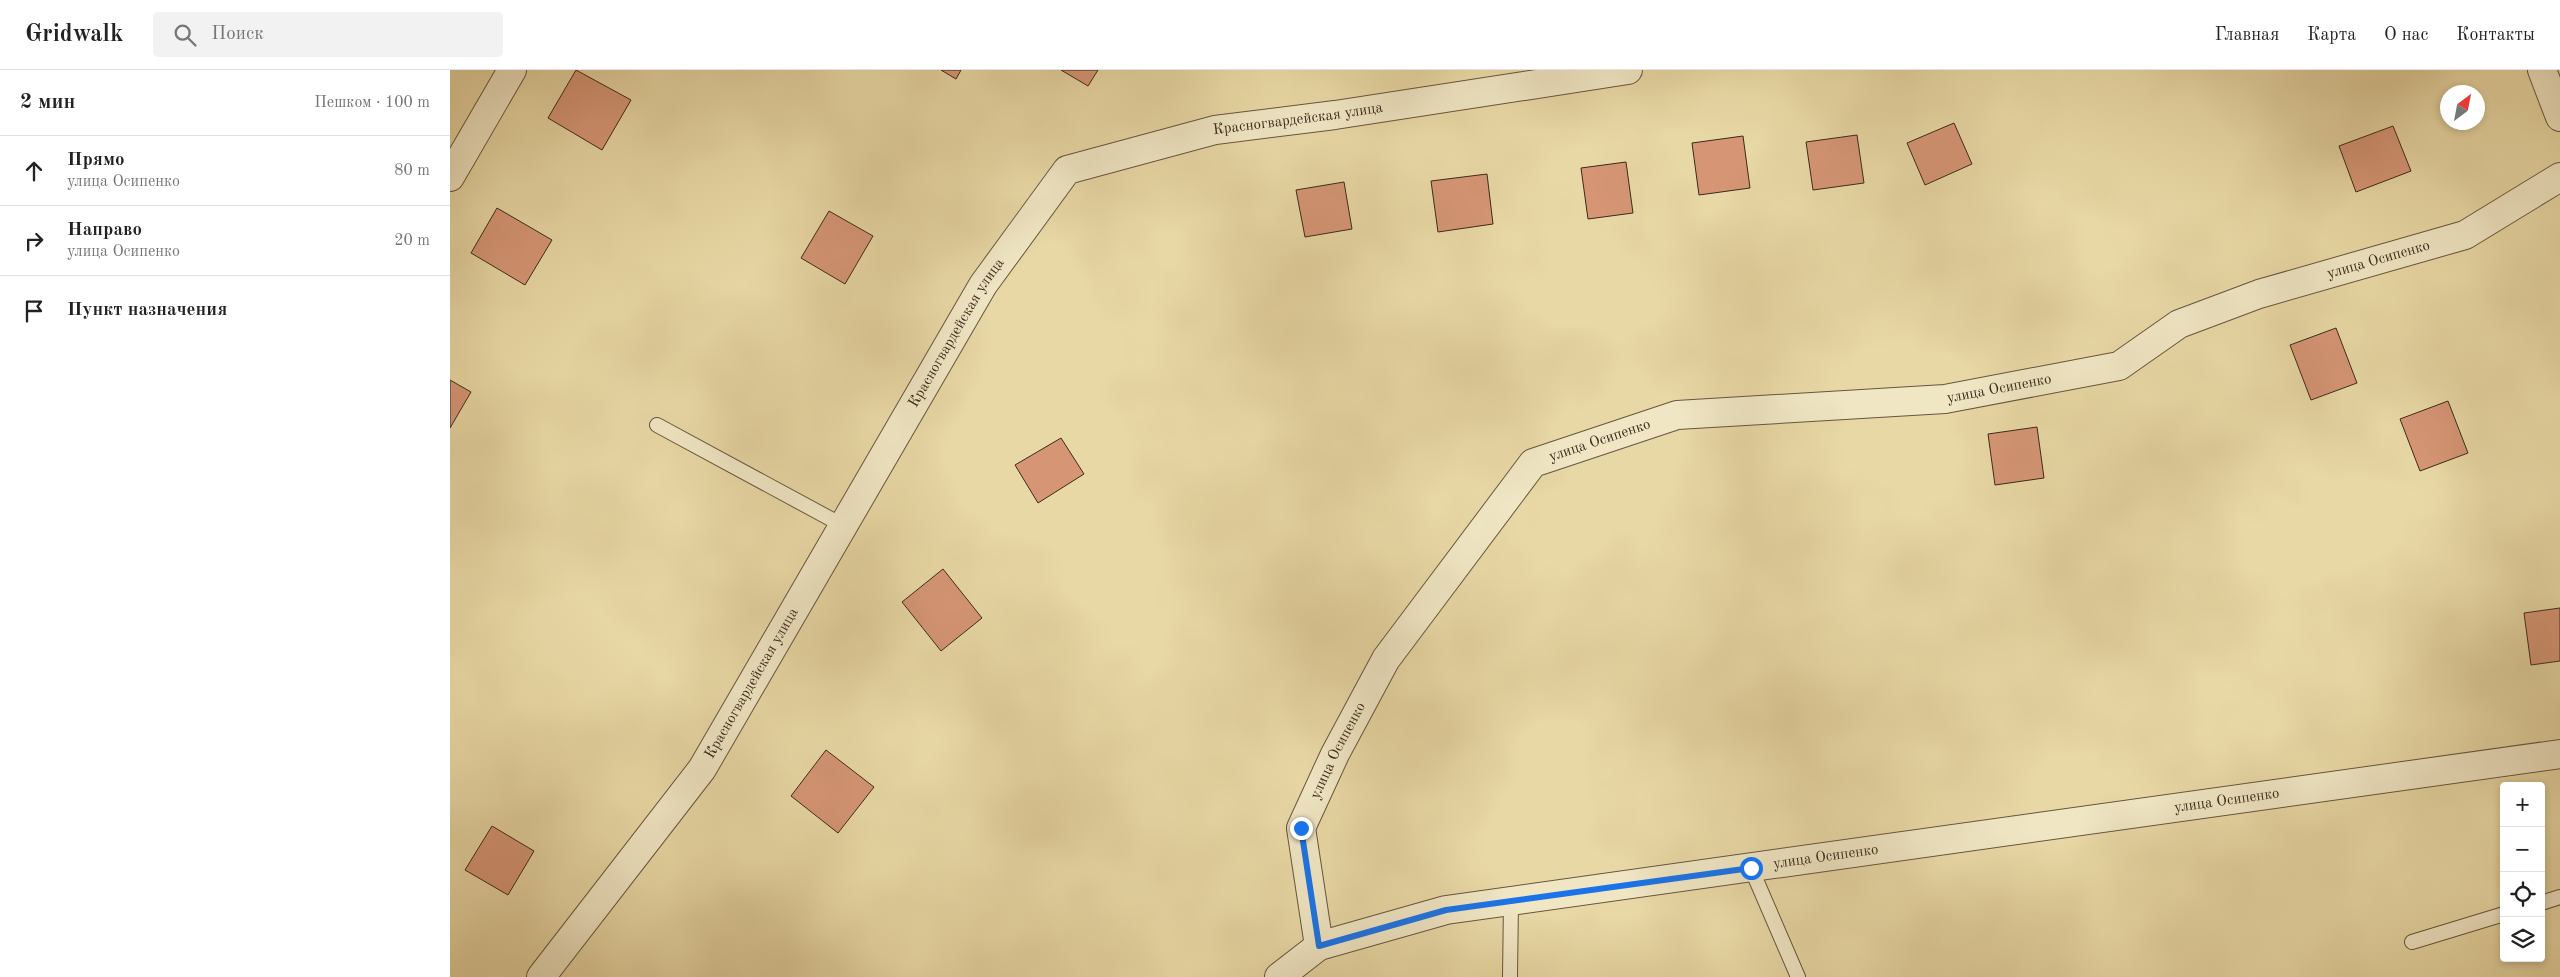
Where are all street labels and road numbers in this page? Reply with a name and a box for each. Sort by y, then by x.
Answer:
street label: Красногвардейская улица [1212,100,1384,138]
street label: улица Осипенко [2325,238,2432,282]
street label: Красногвардейская улица [906,255,1008,410]
street label: улица Осипенко [1946,371,2053,406]
street label: улица Осипенко [1547,417,1652,465]
street label: Красногвардейская улица [702,605,801,761]
street label: улица Осипенко [1308,700,1369,802]
street label: улица Осипенко [2173,786,2280,815]
street label: улица Осипенко [1772,842,1879,872]

